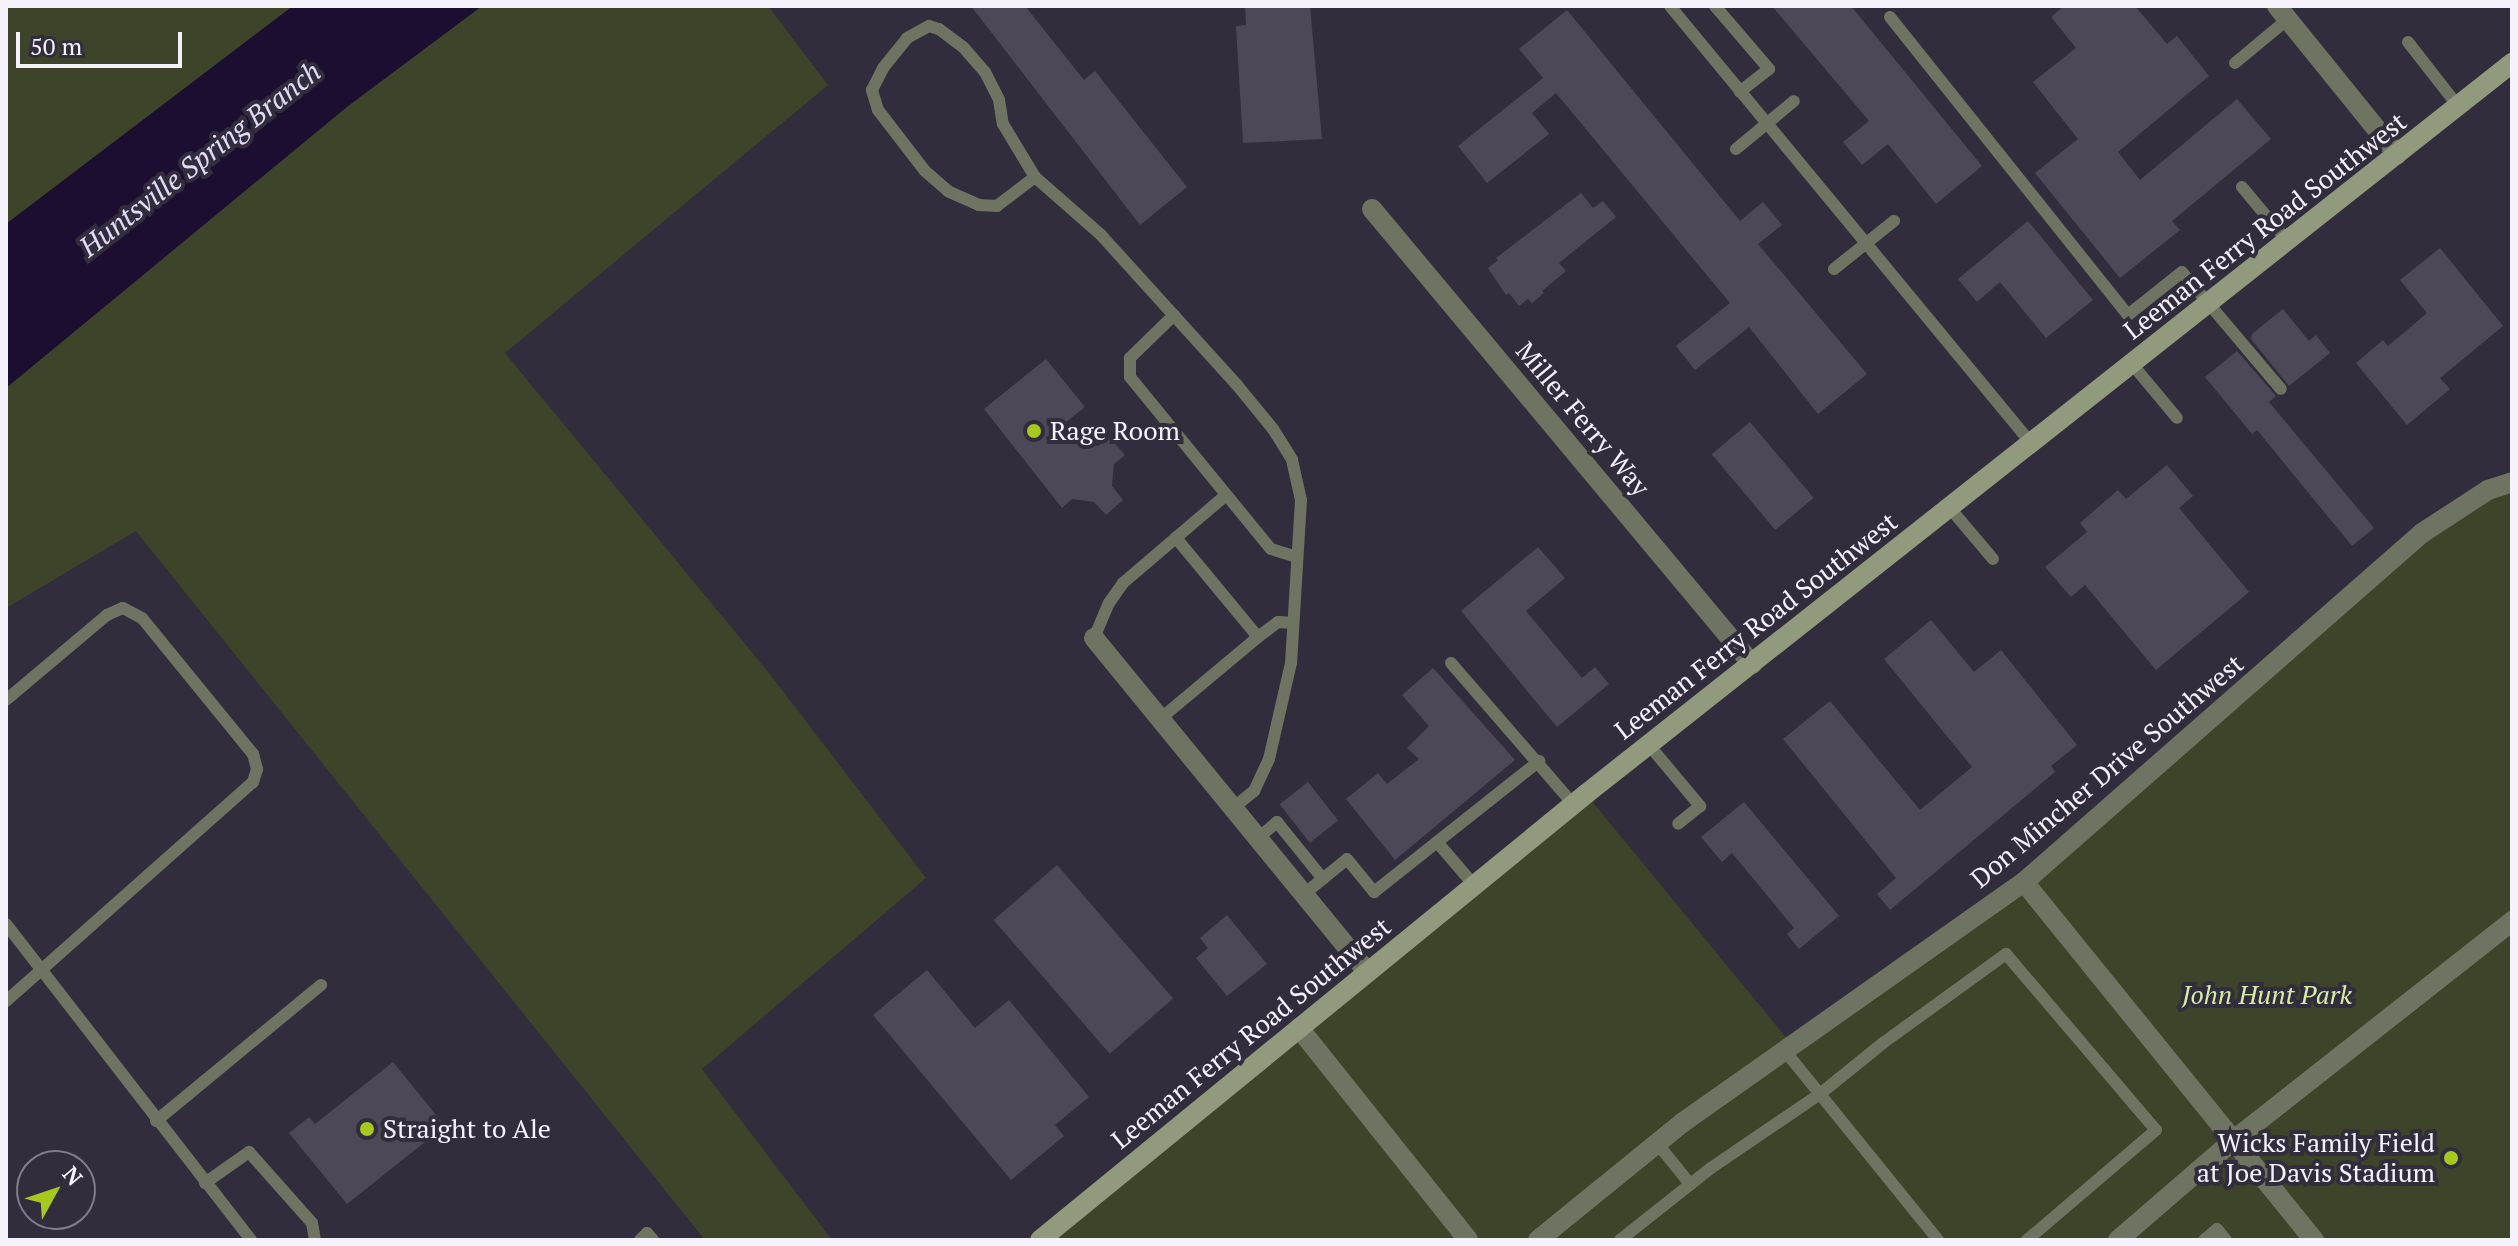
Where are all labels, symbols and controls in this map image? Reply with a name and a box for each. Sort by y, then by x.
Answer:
scale bar [20,16,186,66]
text: 50 m [30,30,82,62]
water label: Huntsville Spring Branch [73,54,327,264]
street label: Leeman Ferry Road Southwest [2118,106,2412,346]
street label: Miller Ferry Way [1510,336,1656,502]
place label: Rage Room [1050,415,1180,447]
marker: Rage Room [1025,422,1043,440]
street label: Leeman Ferry Road Southwest [1609,506,1903,746]
street label: Don Mincher Drive Southwest [1964,648,2250,894]
street label: Leeman Ferry Road Southwest [1105,911,1397,1155]
park label: John Hunt Park [2182,979,2352,1011]
place label: Straight to Ale [383,1113,551,1145]
marker: Straight to Ale [358,1120,376,1138]
place label: Wicks Family Field at Joe Davis Stadium [2197,1127,2435,1188]
marker: Wicks Family Field at Joe Davis Stadium [2442,1149,2460,1167]
north arrow [16,1150,96,1230]
text: N [57,1160,90,1191]

